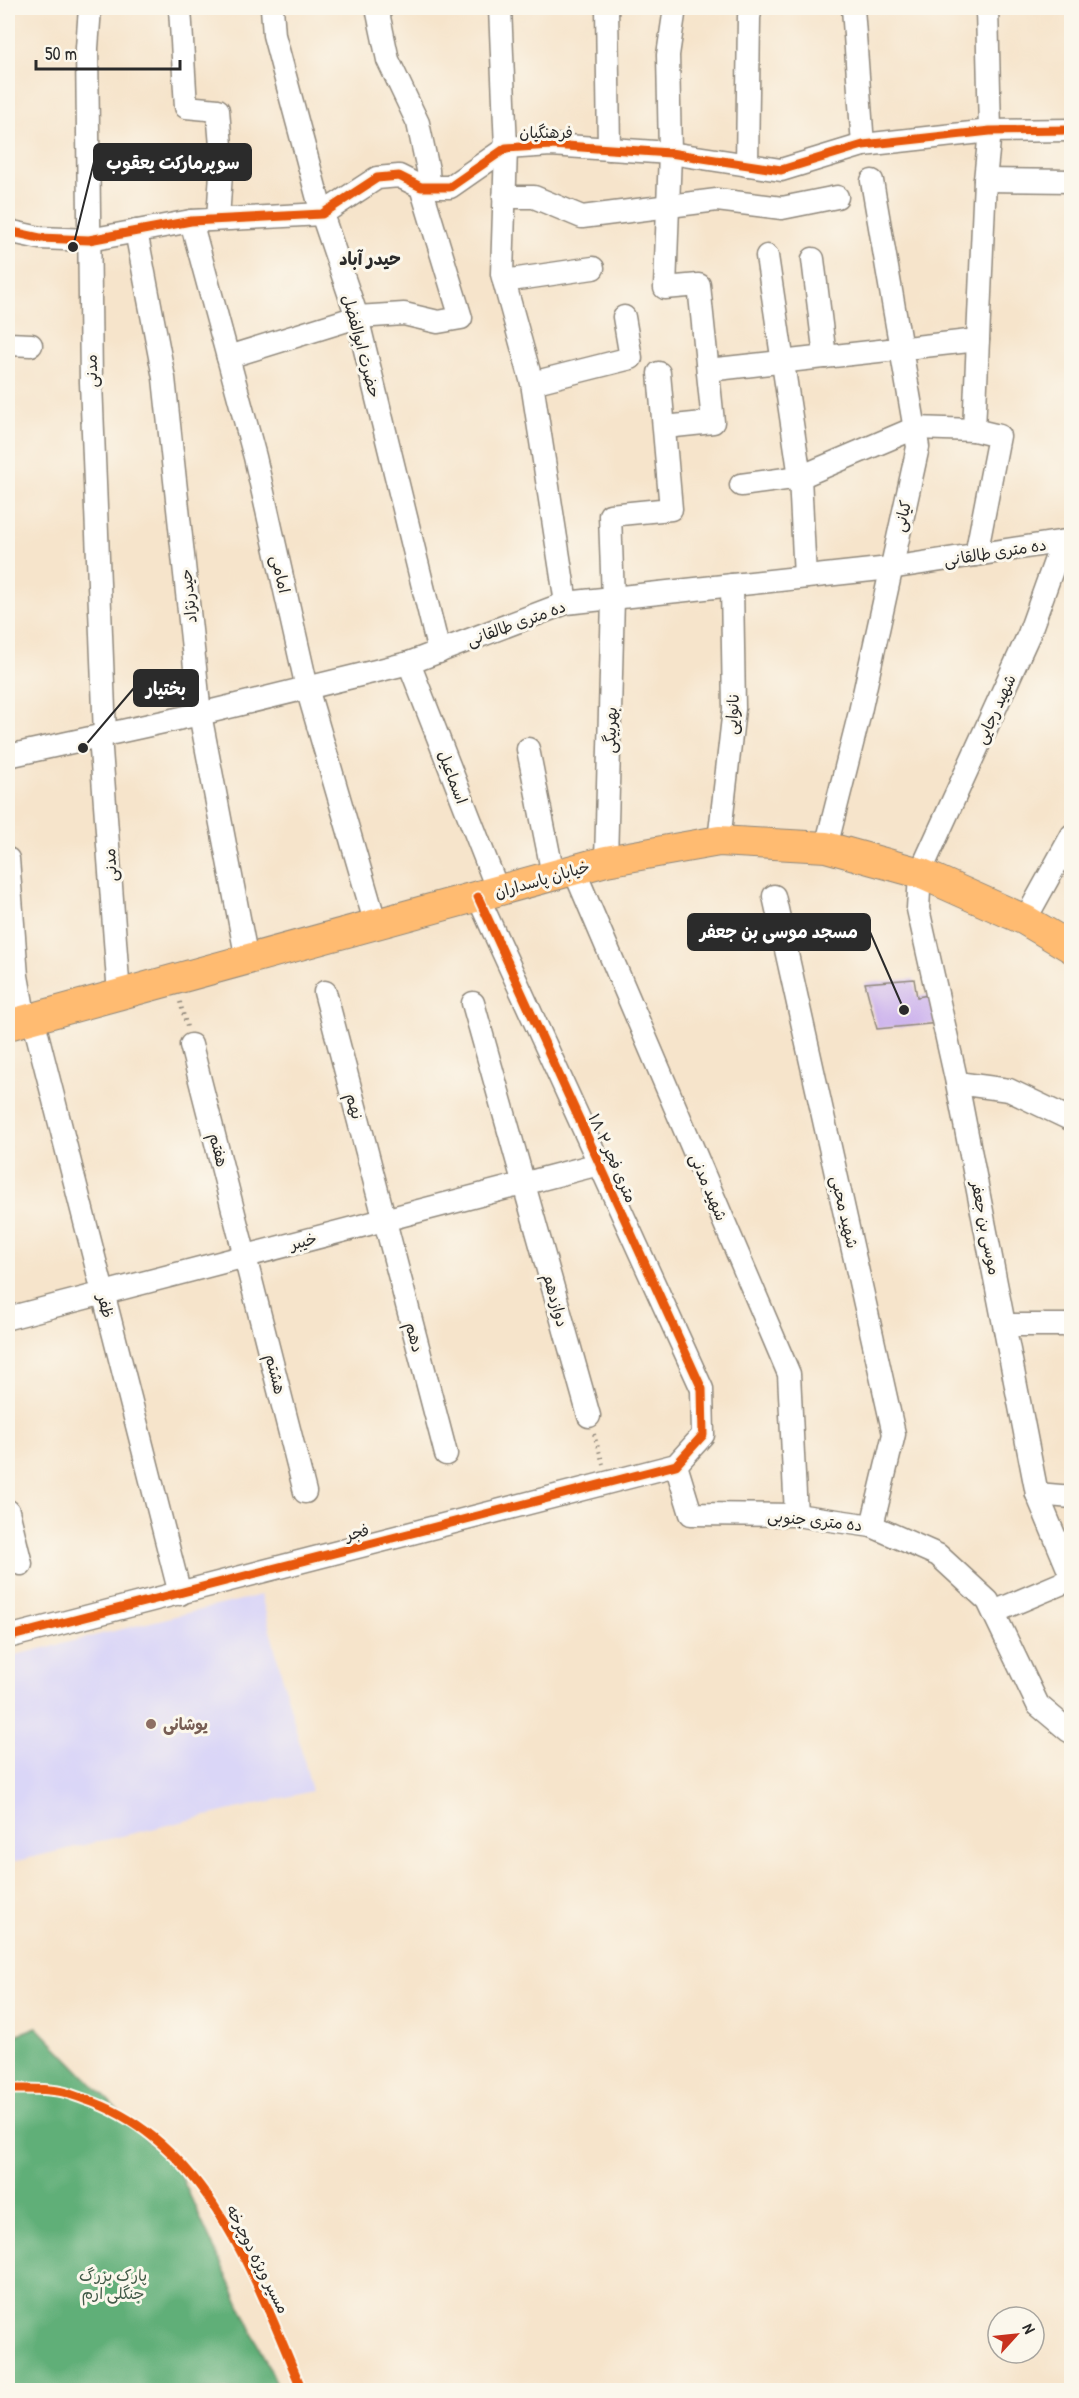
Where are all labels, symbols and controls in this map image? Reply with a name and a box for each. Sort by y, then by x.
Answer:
scale bar [36,33,180,71]
text: 50 m [45,41,77,66]
street label: فرهنگیان [519,121,573,143]
callout: سوپرمارکت یعقوب [94,144,251,180]
text: سوپرمارکت یعقوب [106,150,240,175]
district label: حیدر آباد [339,246,401,271]
street label: حضرت ابوالفضل [338,292,386,400]
street label: مدنی [80,354,102,388]
street label: کیانی [888,498,916,534]
street label: ده متری طالقانی [942,533,1048,571]
street label: امامی [266,553,296,595]
street label: حیدرنژاد [174,568,202,624]
street label: ده متری طالقانی [464,595,568,651]
callout: بختیار [134,670,198,706]
street label: شهید رجایی [969,671,1021,747]
text: بختیار [144,676,186,701]
street label: نانوایی [720,693,744,735]
street label: بهربیگی [598,706,622,754]
street label: اسماعیل [433,747,473,807]
street label: مدنی [98,848,122,882]
street label: خیابان پاسداران [492,855,592,903]
callout: مسجد موسی بن جعفر [688,914,870,950]
text: مسجد موسی بن جعفر [698,919,858,944]
street label: نهم [339,1091,369,1122]
street label: ۱۸ متری فجر ۲ [584,1110,642,1206]
street label: هفتم [202,1131,234,1170]
street label: شهید مدنی [685,1150,733,1224]
street label: شهید محبی [826,1173,864,1251]
street label: موسی بن جعفر [966,1177,1006,1277]
street label: خیبر [285,1227,319,1256]
street label: دوازدهم [536,1271,574,1330]
street label: ظفر [92,1290,120,1320]
street label: دهم [399,1320,430,1355]
street label: هشتم [258,1352,292,1397]
street label: ده متری جنوبی [767,1504,863,1536]
street label: فجر [341,1518,371,1546]
place label: یوشانی [163,1713,208,1735]
marker: یوشانی [144,1717,158,1731]
street label: مسیر ویژه دوچرخه [221,2201,295,2317]
park label: پارک بزرگ جنگلی ارم [79,2264,147,2306]
north arrow [986,2305,1046,2365]
text: N [1018,2319,1041,2337]

